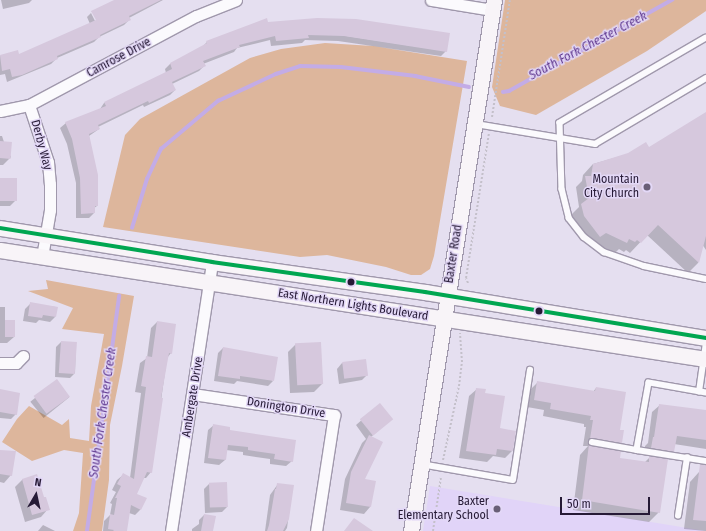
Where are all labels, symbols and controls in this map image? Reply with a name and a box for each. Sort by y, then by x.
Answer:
water label: South Fork Chester Creek [526,8,650,84]
street label: Camrose Drive [84,35,154,81]
street label: Derby Way [27,118,55,172]
place label: Mountain City Church [584,173,639,201]
marker: Mountain City Church [642,182,652,192]
street label: Baxter Road [442,224,466,284]
unlabelled marker [346,277,356,287]
street label: East Northern Lights Boulevard [277,286,429,324]
unlabelled marker [534,306,544,316]
water label: South Fork Chester Creek [86,347,120,479]
street label: Ambergate Drive [180,356,206,438]
street label: Donington Drive [246,395,326,421]
north arrow [16,475,56,515]
text: N [34,476,42,490]
scale bar [562,489,652,515]
place label: Baxter Elementary School [398,495,489,523]
text: 50 m [567,497,591,511]
marker: Baxter Elementary School [492,504,502,514]

